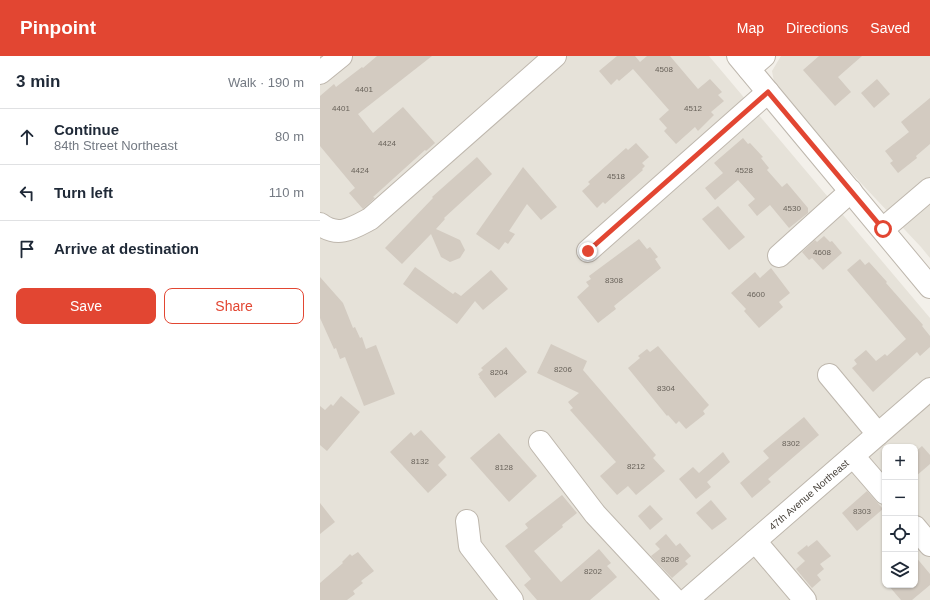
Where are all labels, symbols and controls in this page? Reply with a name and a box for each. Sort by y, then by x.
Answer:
text: Pinpoint [20,17,96,38]
text: Map [737,20,764,36]
text: Directions [786,20,848,36]
text: Saved [870,20,910,36]
house number: 4508 [655,65,673,74]
text: 3 min [16,72,60,91]
text: Walk · 190 m [228,75,304,90]
house number: 4401 [355,85,373,94]
house number: 4401 [332,104,350,113]
house number: 4512 [684,104,702,113]
text: Continue [54,121,119,138]
icon: ahead [16,126,38,148]
text: 80 m [275,129,304,144]
text: 84th Street Northeast [54,138,178,153]
house number: 4424 [378,139,396,148]
house number: 4424 [351,166,369,175]
house number: 4528 [735,166,753,175]
house number: 4518 [607,172,625,181]
icon: left [16,182,38,204]
text: Turn left [54,184,113,201]
text: 110 m [269,185,304,200]
house number: 4530 [783,204,801,213]
route start [874,220,892,238]
icon: arrive [16,238,38,260]
text: Arrive at destination [54,240,199,257]
route end [579,242,597,260]
house number: 4608 [813,248,831,257]
house number: 8308 [605,276,623,285]
button: Save [16,288,156,324]
button: Share [164,288,304,324]
house number: 4600 [747,290,765,299]
house number: 8206 [554,365,572,374]
house number: 8204 [490,368,508,377]
house number: 8304 [657,384,675,393]
house number: 8302 [782,439,800,448]
map controls [882,444,918,588]
button: + [882,444,918,480]
house number: 8132 [411,457,429,466]
street label: 47th Avenue Northeast [767,457,851,532]
house number: 8212 [627,462,645,471]
house number: 8128 [495,463,513,472]
button: − [882,480,918,516]
house number: 8303 [853,507,871,516]
button: locate [882,516,918,552]
button: layers [882,552,918,588]
house number: 8208 [661,555,679,564]
house number: 8202 [584,567,602,576]

